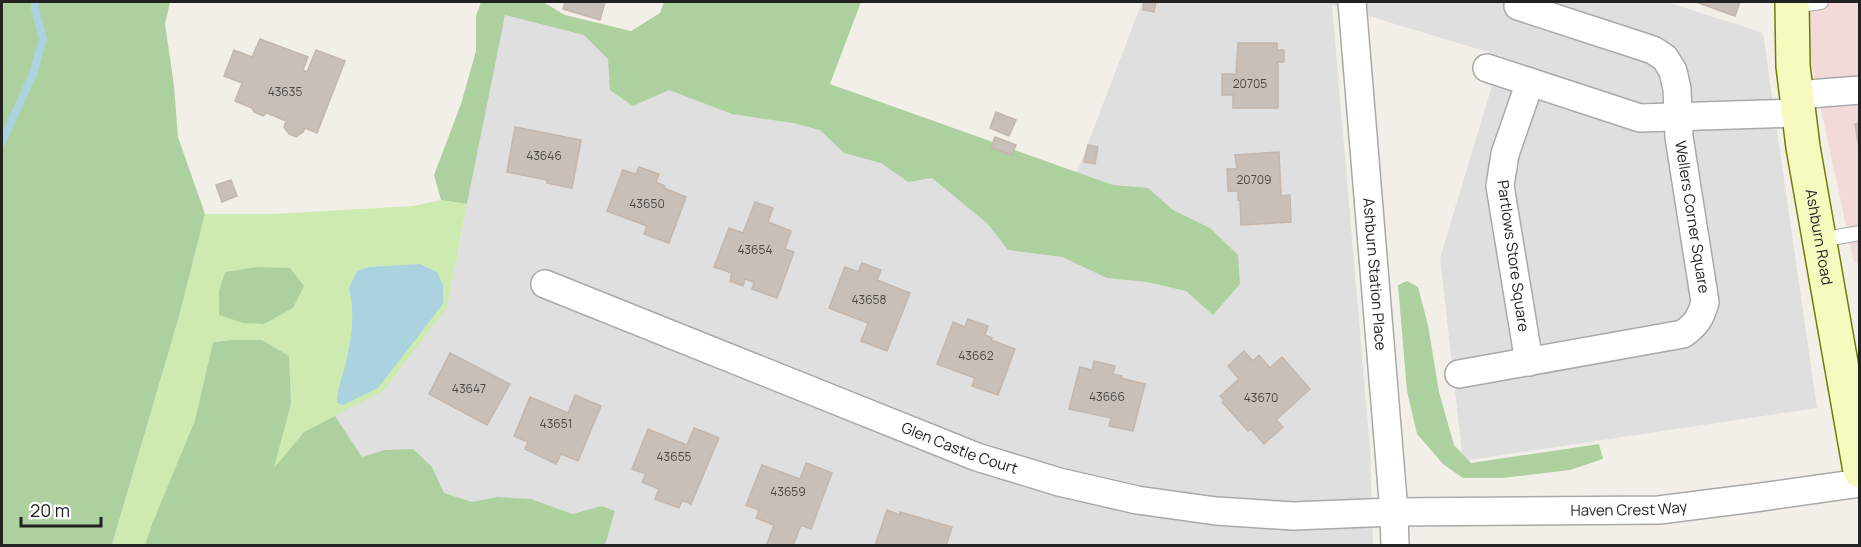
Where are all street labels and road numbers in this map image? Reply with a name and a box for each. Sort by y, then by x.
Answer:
street label: Wellers Corner Square [1670,139,1715,295]
street label: Partlows Store Square [1492,179,1535,333]
street label: Ashburn Road [1801,187,1838,287]
street label: Ashburn Station Place [1358,197,1392,351]
street label: Glen Castle Court [898,417,1020,479]
street label: Haven Crest Way [1570,496,1688,521]

